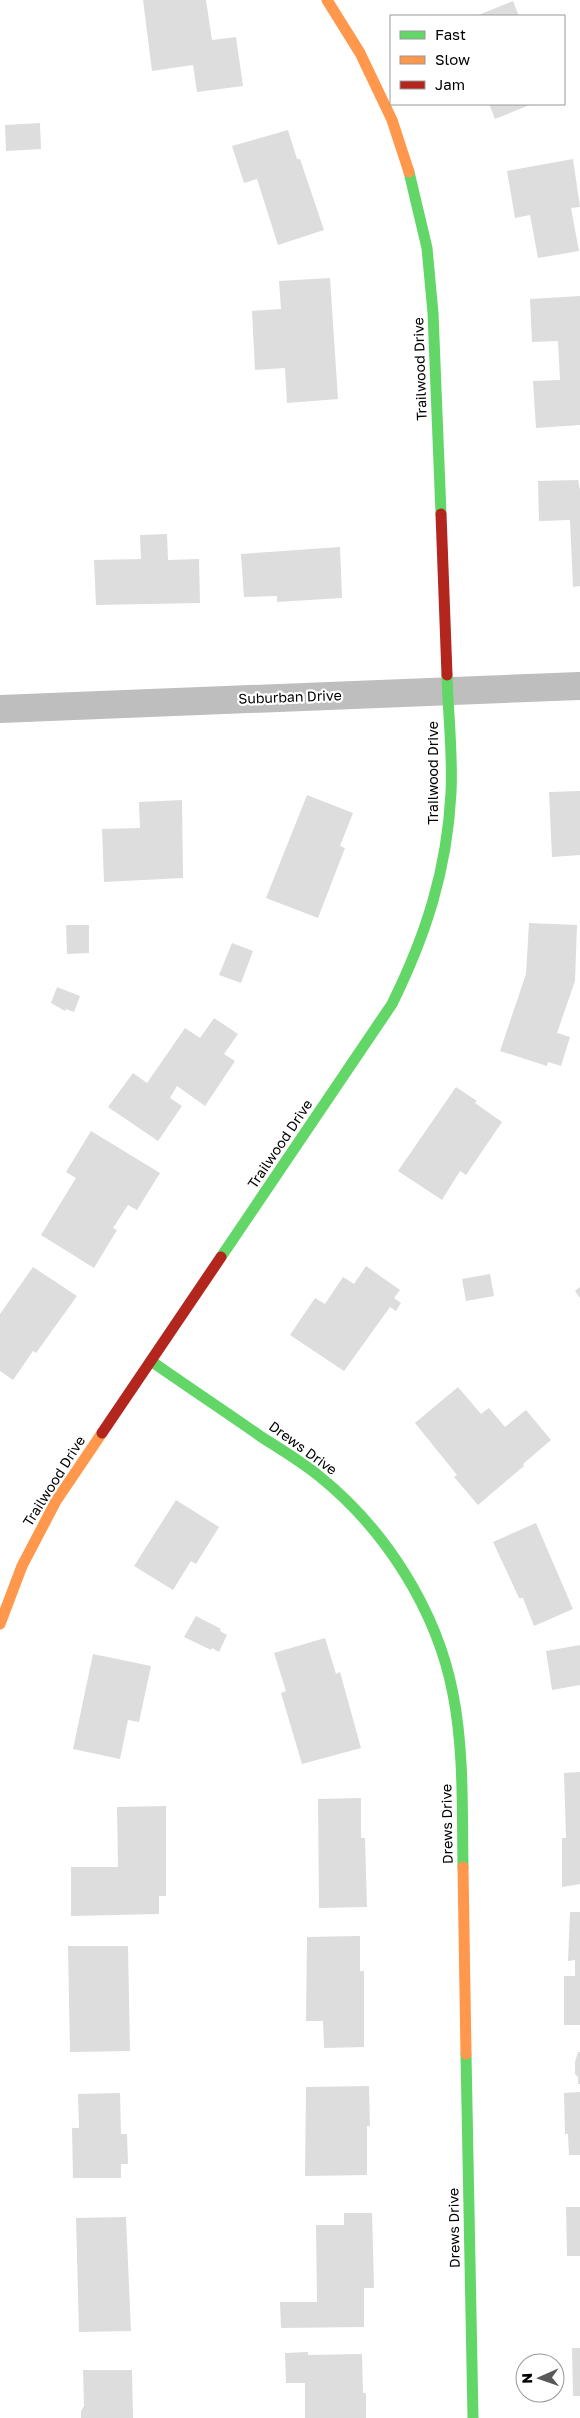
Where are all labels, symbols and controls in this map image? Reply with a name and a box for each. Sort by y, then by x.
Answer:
legend [390,15,565,105]
text: Fast [435,25,466,43]
text: Slow [435,50,470,68]
text: Jam [435,75,465,93]
street label: Trailwood Drive [409,317,430,421]
street label: Suburban Drive [238,686,342,707]
street label: Trailwood Drive [424,721,441,825]
street label: Trailwood Drive [244,1096,316,1191]
street label: Drews Drive [266,1417,341,1478]
street label: Trailwood Drive [19,1432,88,1529]
street label: Drews Drive [437,1784,456,1864]
street label: Drews Drive [444,2188,463,2268]
north arrow [515,2353,565,2403]
text: N [518,2373,535,2384]

